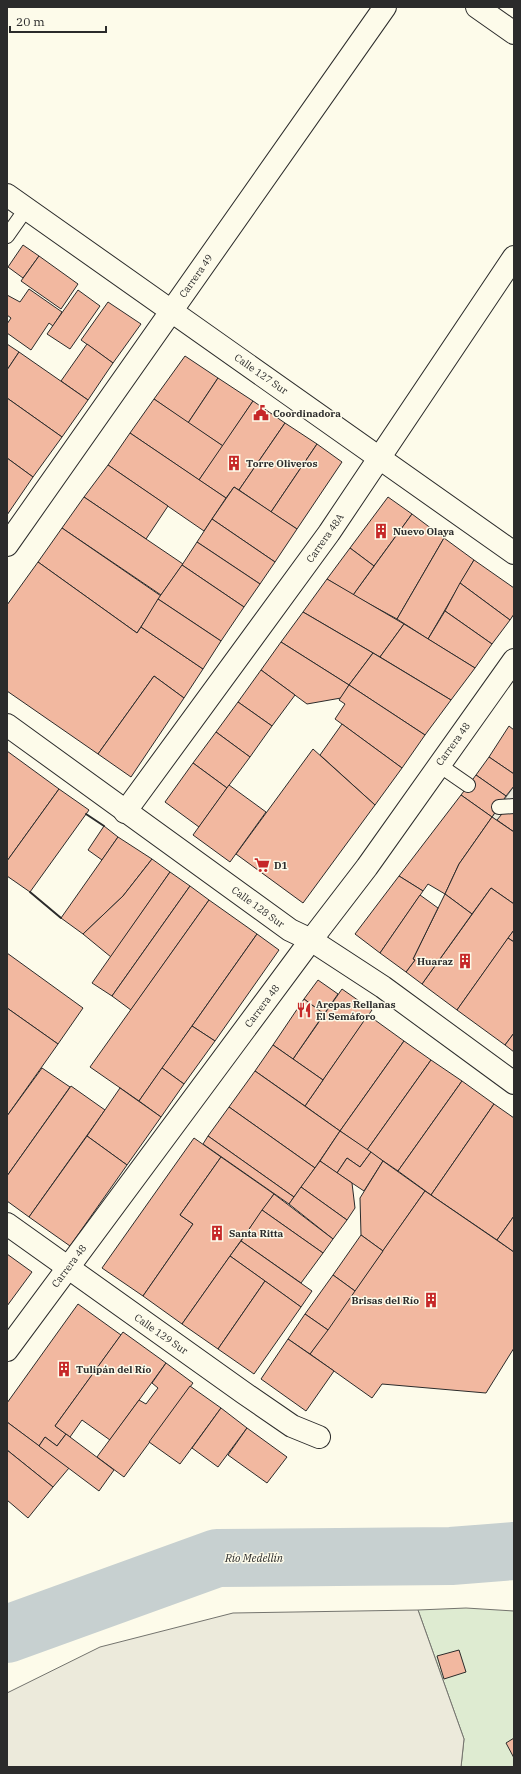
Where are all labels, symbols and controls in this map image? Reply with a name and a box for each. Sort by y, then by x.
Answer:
scale bar [10,8,106,34]
text: 20 m [16,14,45,29]
street label: Carrera 49 [176,252,216,300]
street label: Calle 127 Sur [232,351,291,398]
public building icon: Coordinadora [252,404,270,422]
place label: Coordinadora [273,407,341,420]
building icon: Torre Oliveros [225,454,243,472]
place label: Torre Oliveros [246,457,318,470]
street label: Carrera 48A [303,511,347,565]
building icon: Nuevo Olaya [372,522,390,540]
place label: Nuevo Olaya [393,525,455,538]
street label: Carrera 48 [433,720,473,768]
supermarket icon: D1 [253,856,271,874]
place label: D1 [274,859,288,872]
street label: Calle 128 Sur [229,883,287,931]
building icon: Huaraz [456,952,474,970]
place label: Huaraz [417,955,453,968]
street label: Carrera 48 [242,982,282,1030]
place label: Arepas Rellanas El Semáforo [316,998,396,1023]
restaurant icon: Arepas Rellanas El Semáforo [295,1001,313,1019]
building icon: Santa Ritta [208,1224,226,1242]
place label: Santa Ritta [229,1227,284,1240]
street label: Carrera 48 [49,1242,89,1290]
building icon: Brisas del Río [422,1291,440,1309]
place label: Brisas del Río [351,1294,419,1307]
street label: Calle 129 Sur [132,1311,191,1358]
building icon: Tulipán del Río [55,1360,73,1378]
place label: Tulipán del Río [76,1363,151,1376]
water label: Río Medellín [224,1551,284,1565]

